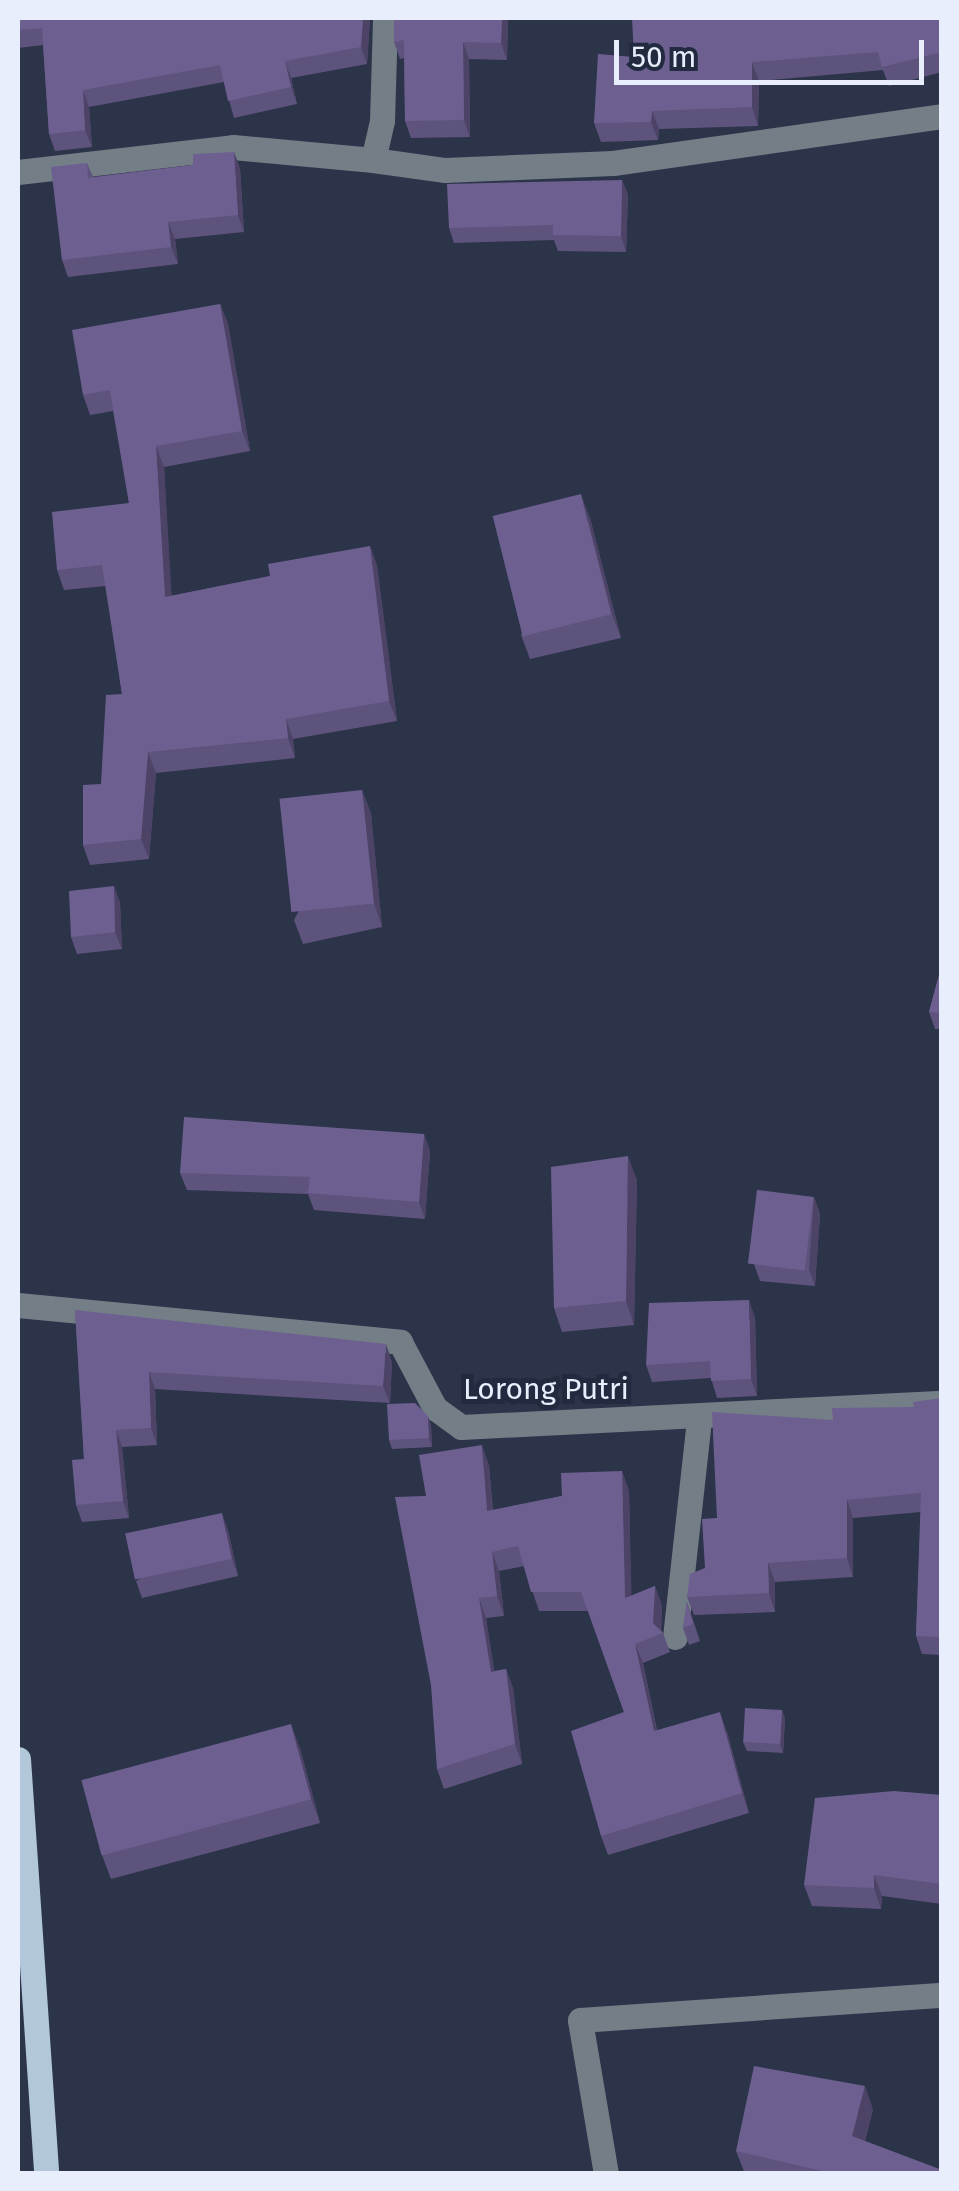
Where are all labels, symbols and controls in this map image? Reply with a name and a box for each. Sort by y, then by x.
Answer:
scale bar [619,20,929,82]
text: 50 m [631,39,696,75]
street label: Lorong Putri [463,1371,629,1407]

